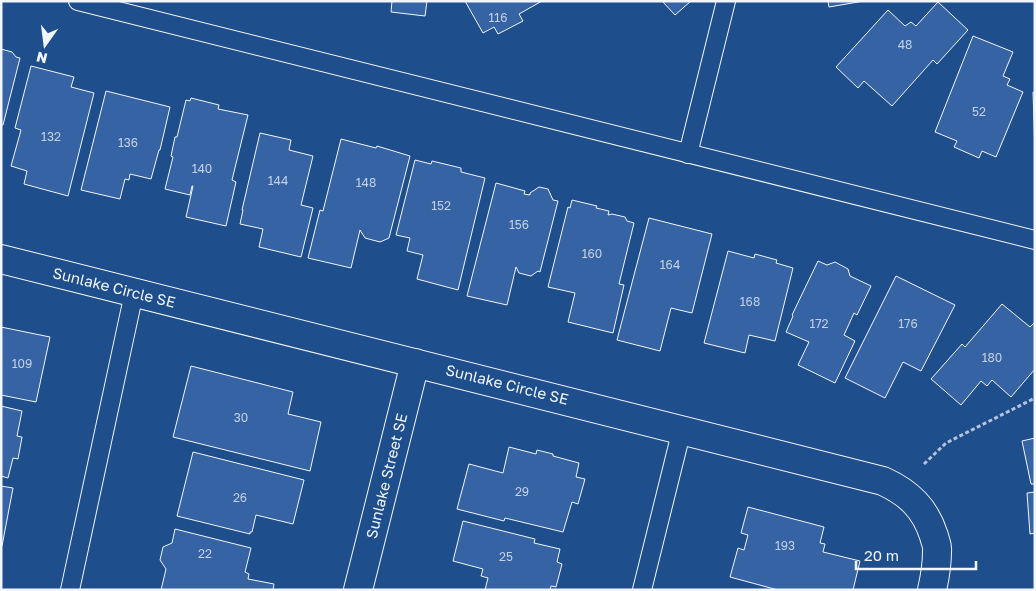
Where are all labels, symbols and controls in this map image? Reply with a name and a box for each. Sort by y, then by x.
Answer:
house number: 116 [489,10,507,25]
north arrow [20,20,70,70]
house number: 48 [898,37,912,52]
text: N [35,49,49,68]
house number: 52 [972,104,986,119]
house number: 132 [41,129,61,144]
house number: 136 [118,135,138,150]
house number: 140 [192,161,212,176]
house number: 144 [268,173,288,188]
house number: 148 [356,175,376,190]
house number: 152 [431,198,451,213]
house number: 156 [509,217,529,232]
house number: 160 [582,246,602,261]
house number: 164 [660,257,680,272]
street label: Sunlake Circle SE [51,263,177,311]
house number: 168 [740,294,760,309]
house number: 172 [809,316,829,331]
house number: 176 [898,316,918,331]
house number: 180 [982,350,1002,365]
house number: 109 [12,356,32,371]
street label: Sunlake Circle SE [444,360,570,408]
house number: 30 [234,410,248,425]
street label: Sunlake Street SE [362,411,410,540]
house number: 29 [515,484,529,499]
house number: 26 [233,490,247,505]
house number: 193 [775,538,795,553]
scale bar [856,538,976,570]
house number: 22 [198,546,212,561]
text: 20 m [864,546,899,564]
house number: 25 [499,549,513,564]

